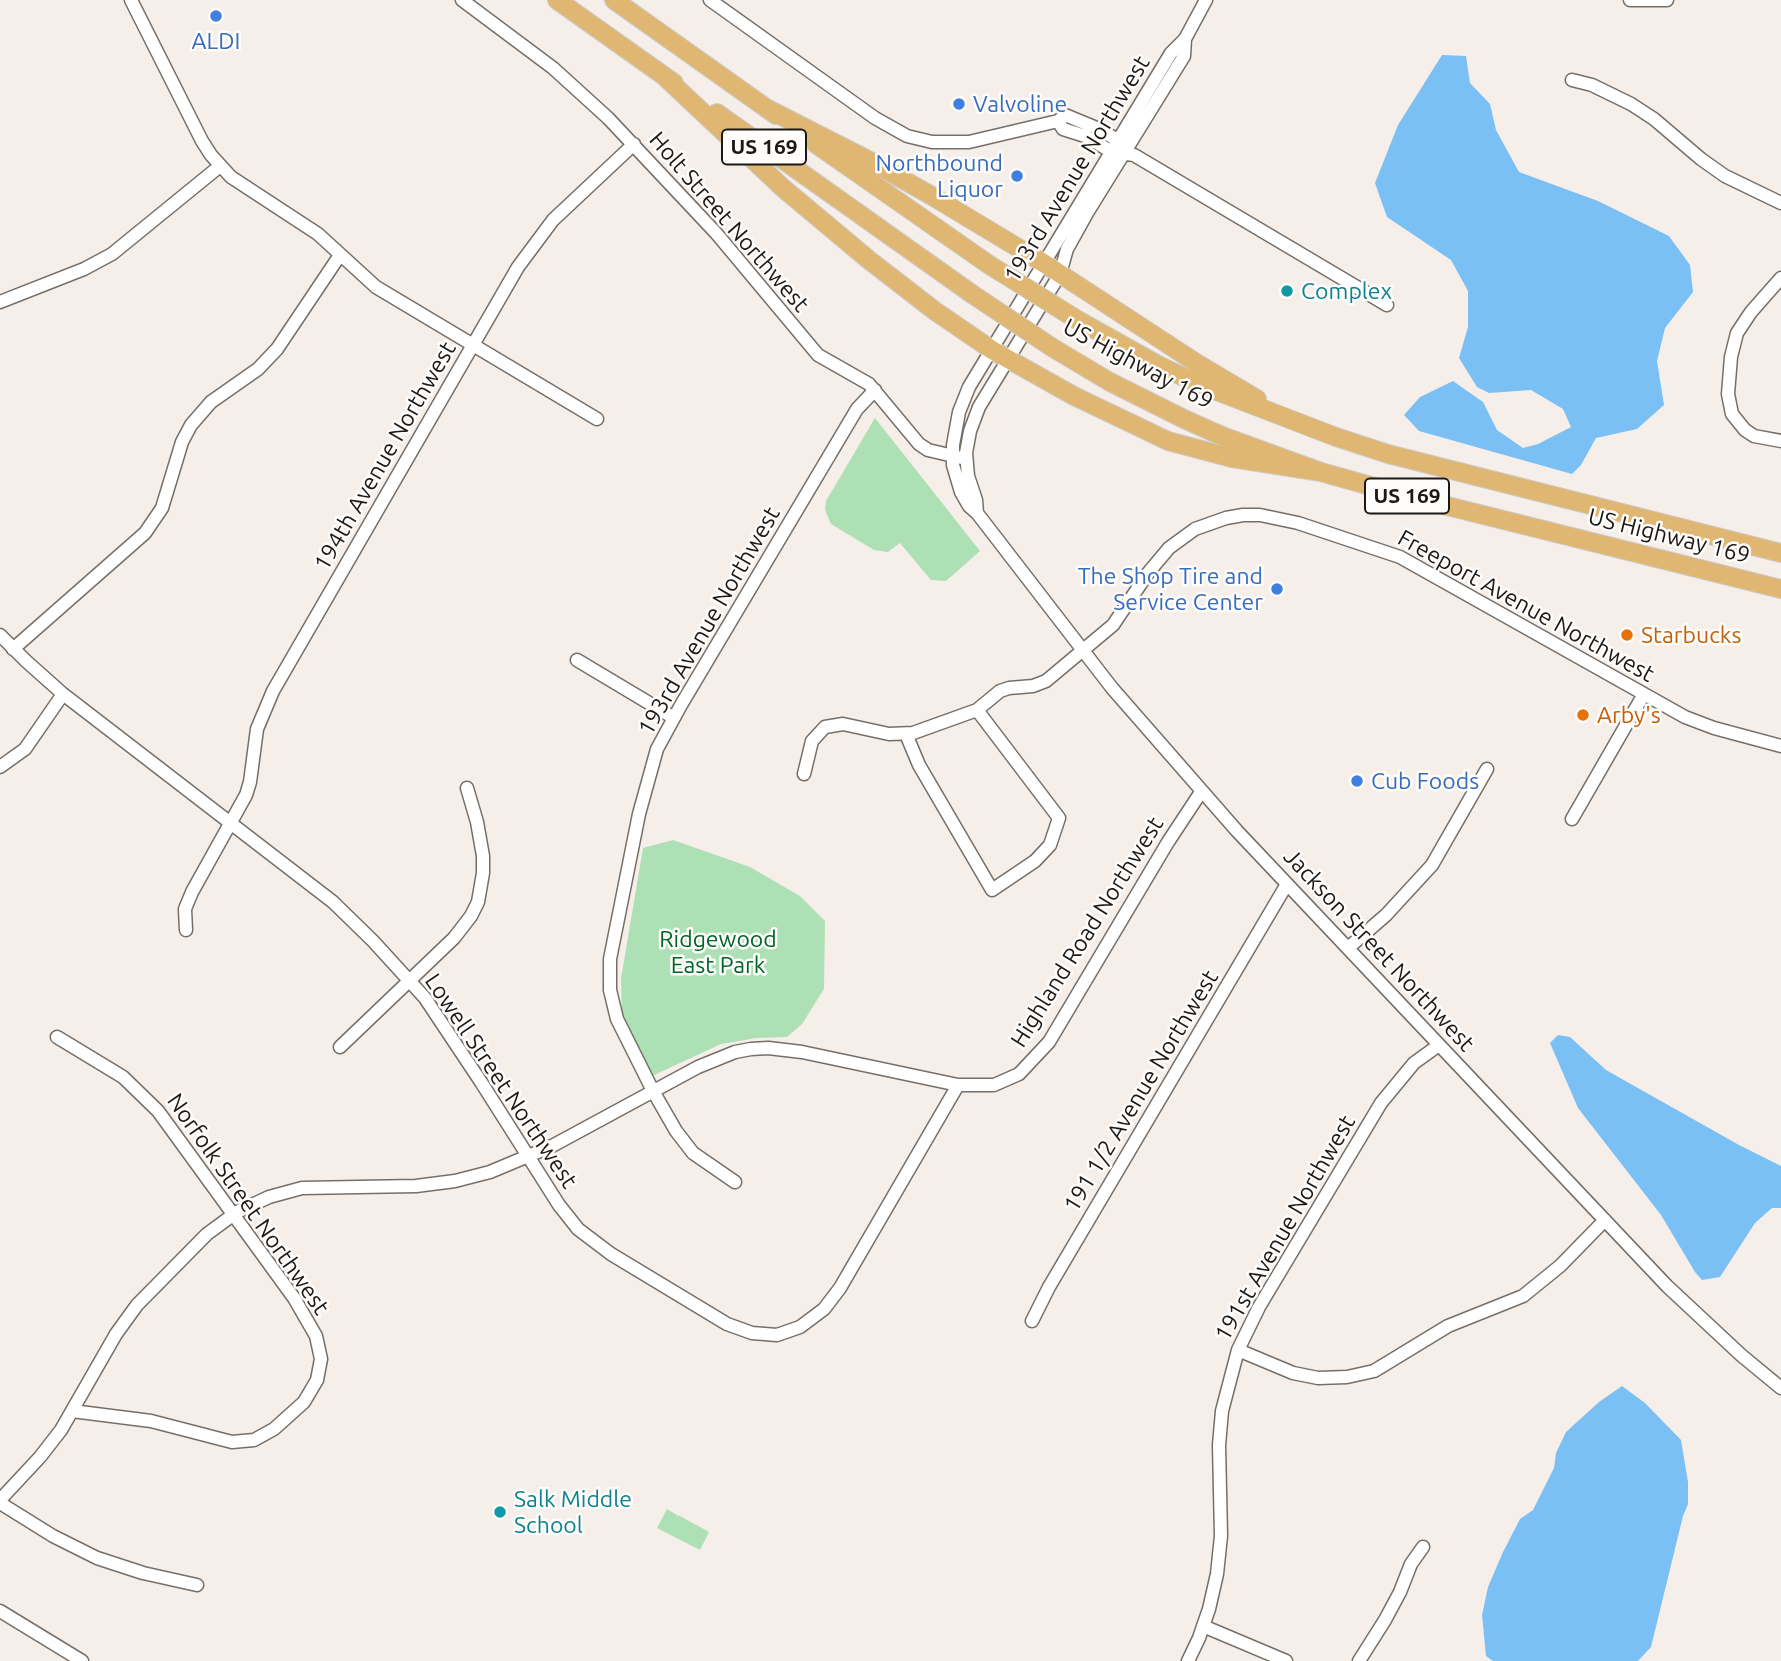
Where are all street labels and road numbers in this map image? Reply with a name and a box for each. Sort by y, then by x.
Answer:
street label: 193rd Avenue Northwest [998,51,1156,287]
street label: Holt Street Northwest [643,126,815,318]
road number: US 169 [722,130,806,164]
street label: US Highway 169 [1058,313,1218,415]
street label: 194th Avenue Northwest [308,337,462,575]
road number: US 169 [1365,478,1449,514]
street label: 193rd Avenue Northwest [632,502,786,740]
street label: US Highway 169 [1585,503,1753,569]
street label: Freeport Avenue Northwest [1393,524,1659,688]
street label: Highland Road Northwest [1005,812,1169,1052]
street label: Jackson Street Northwest [1278,843,1480,1057]
street label: 191 1/2 Avenue Northwest [1058,965,1224,1217]
street label: Lowell Street Northwest [419,969,583,1193]
street label: Norfolk Street Northwest [161,1088,335,1320]
street label: 191st Avenue Northwest [1209,1110,1361,1346]

